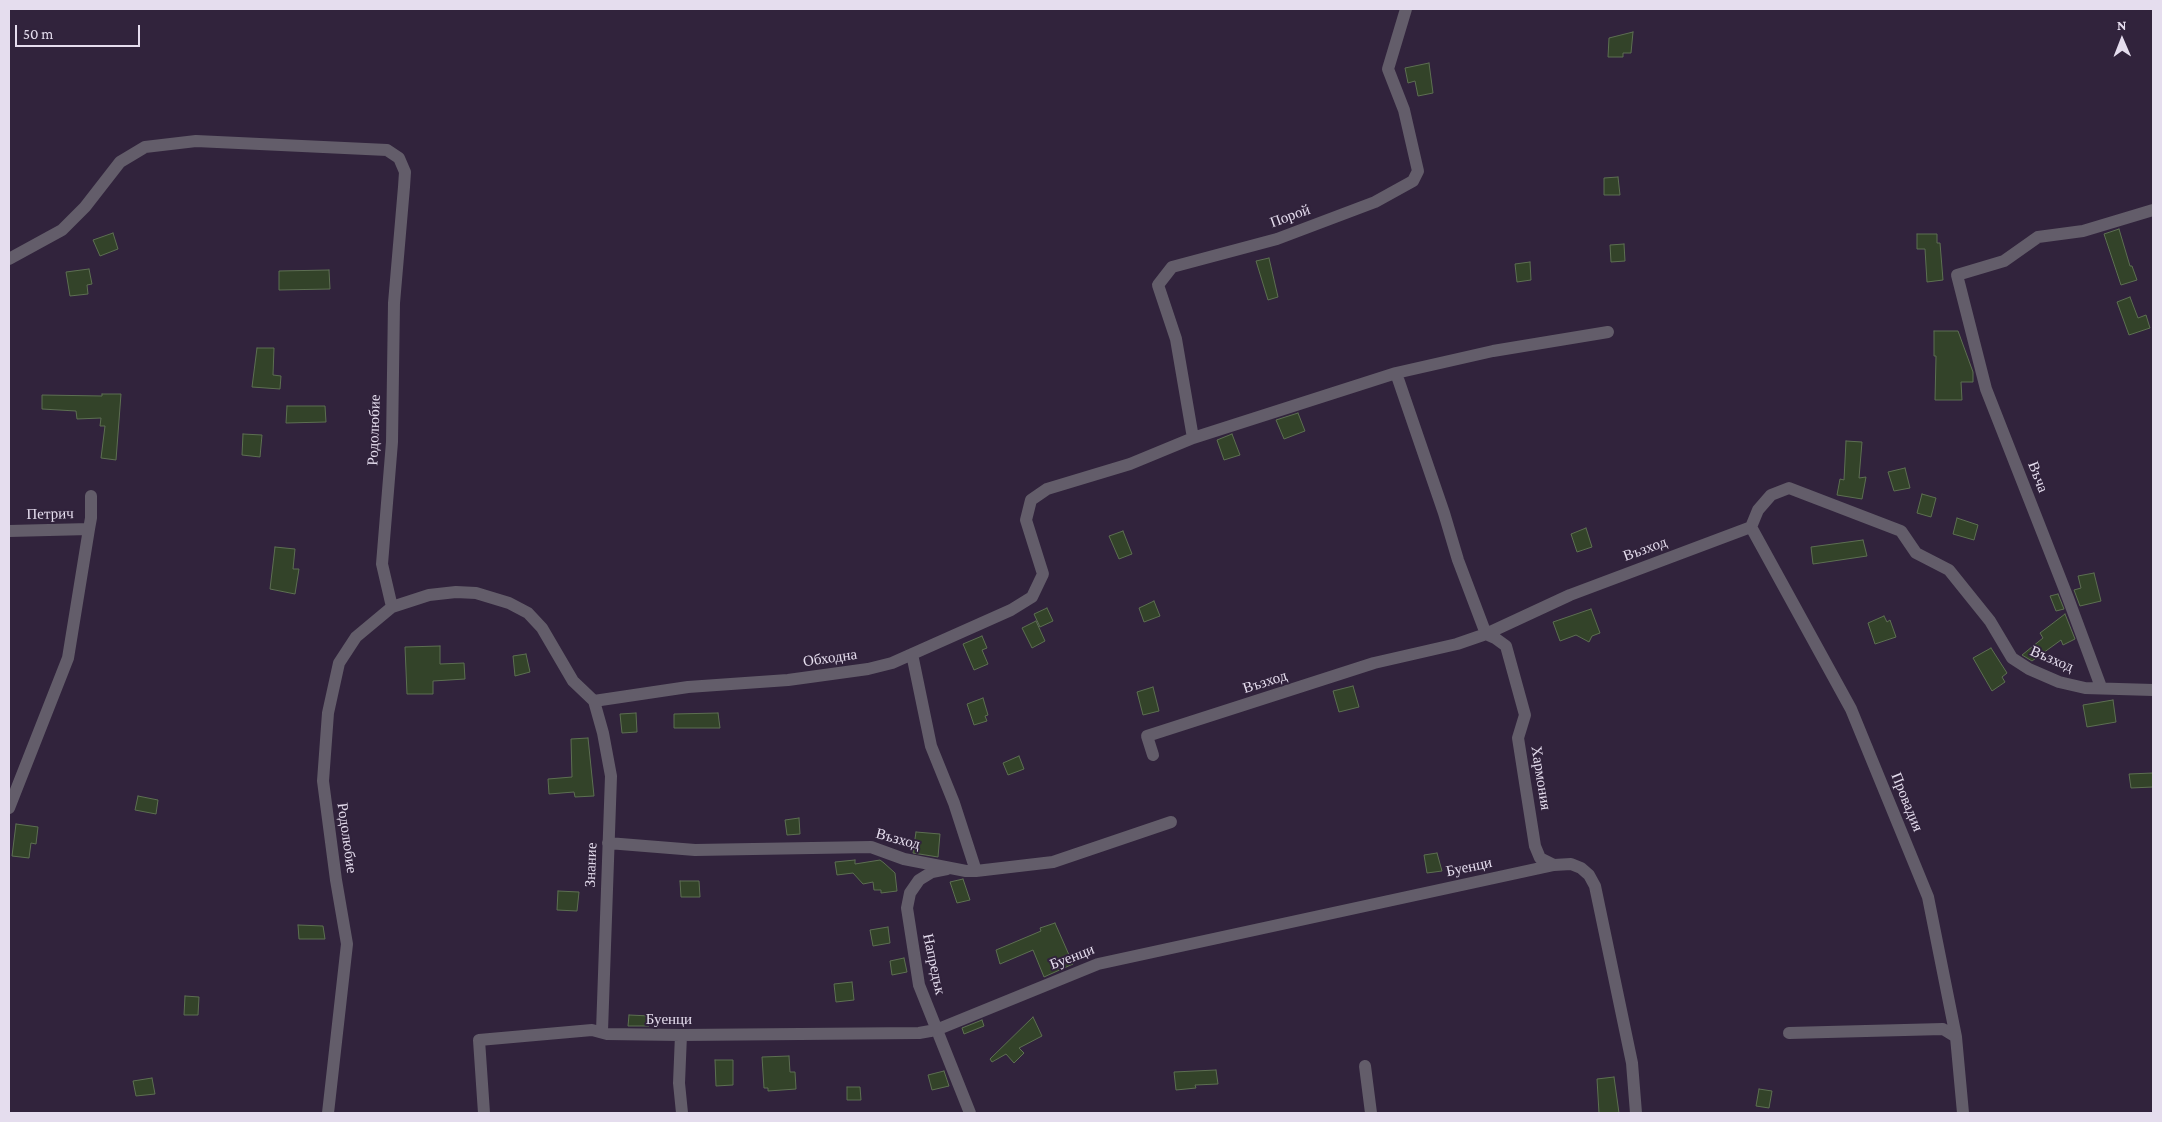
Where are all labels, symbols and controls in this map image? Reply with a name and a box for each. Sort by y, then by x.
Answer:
scale bar [18,15,142,47]
north arrow [2097,15,2147,65]
text: N [2117,17,2127,33]
text: 50 m [23,26,53,42]
street label: Порой [1267,200,1313,232]
street label: Родолюбие [364,394,384,466]
street label: Въча [2024,459,2052,495]
street label: Петрич [26,505,74,523]
street label: Възход [1621,533,1669,565]
street label: Възход [2028,642,2076,676]
street label: Обходна [802,645,858,671]
street label: Възход [1241,666,1289,698]
street label: Хармония [1527,745,1555,811]
street label: Провадия [1887,770,1927,834]
street label: Родолюбие [333,802,361,874]
street label: Възход [874,824,922,854]
street label: Знание [581,842,601,888]
street label: Буенци [1444,853,1494,881]
street label: Напредък [919,932,949,996]
street label: Буенци [1047,940,1097,974]
street label: Буенци [646,1010,692,1028]

